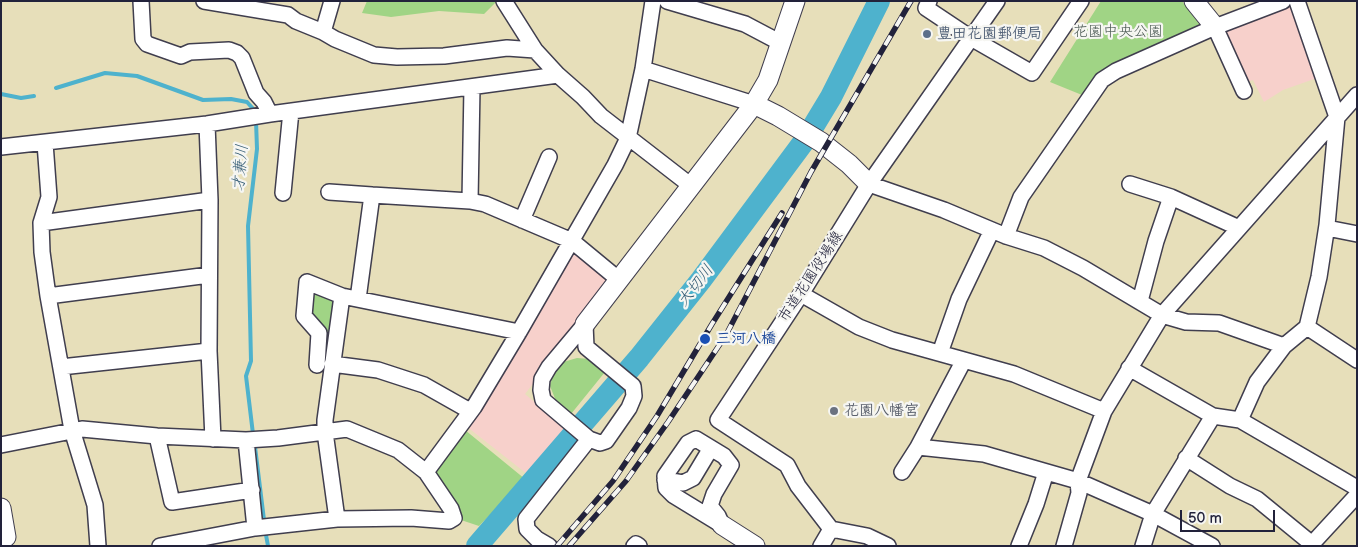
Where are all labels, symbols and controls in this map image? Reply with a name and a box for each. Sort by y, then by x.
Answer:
park label: 花園中央公園 [1073,23,1163,41]
place label: 豊田花園郵便局 [937,25,1042,43]
marker: 豊田花園郵便局 [921,28,933,40]
water label: 才兼川 [229,143,253,193]
street label: 市道花園役場線 [775,228,847,326]
water label: 大切川 [674,261,718,311]
place label: 三河八橋 [716,330,776,348]
marker: 三河八橋 [698,332,712,346]
place label: 花園八幡宮 [844,402,919,420]
marker: 花園八幡宮 [828,405,840,417]
scale bar [1183,500,1278,532]
text: 50 m [1188,509,1222,528]

